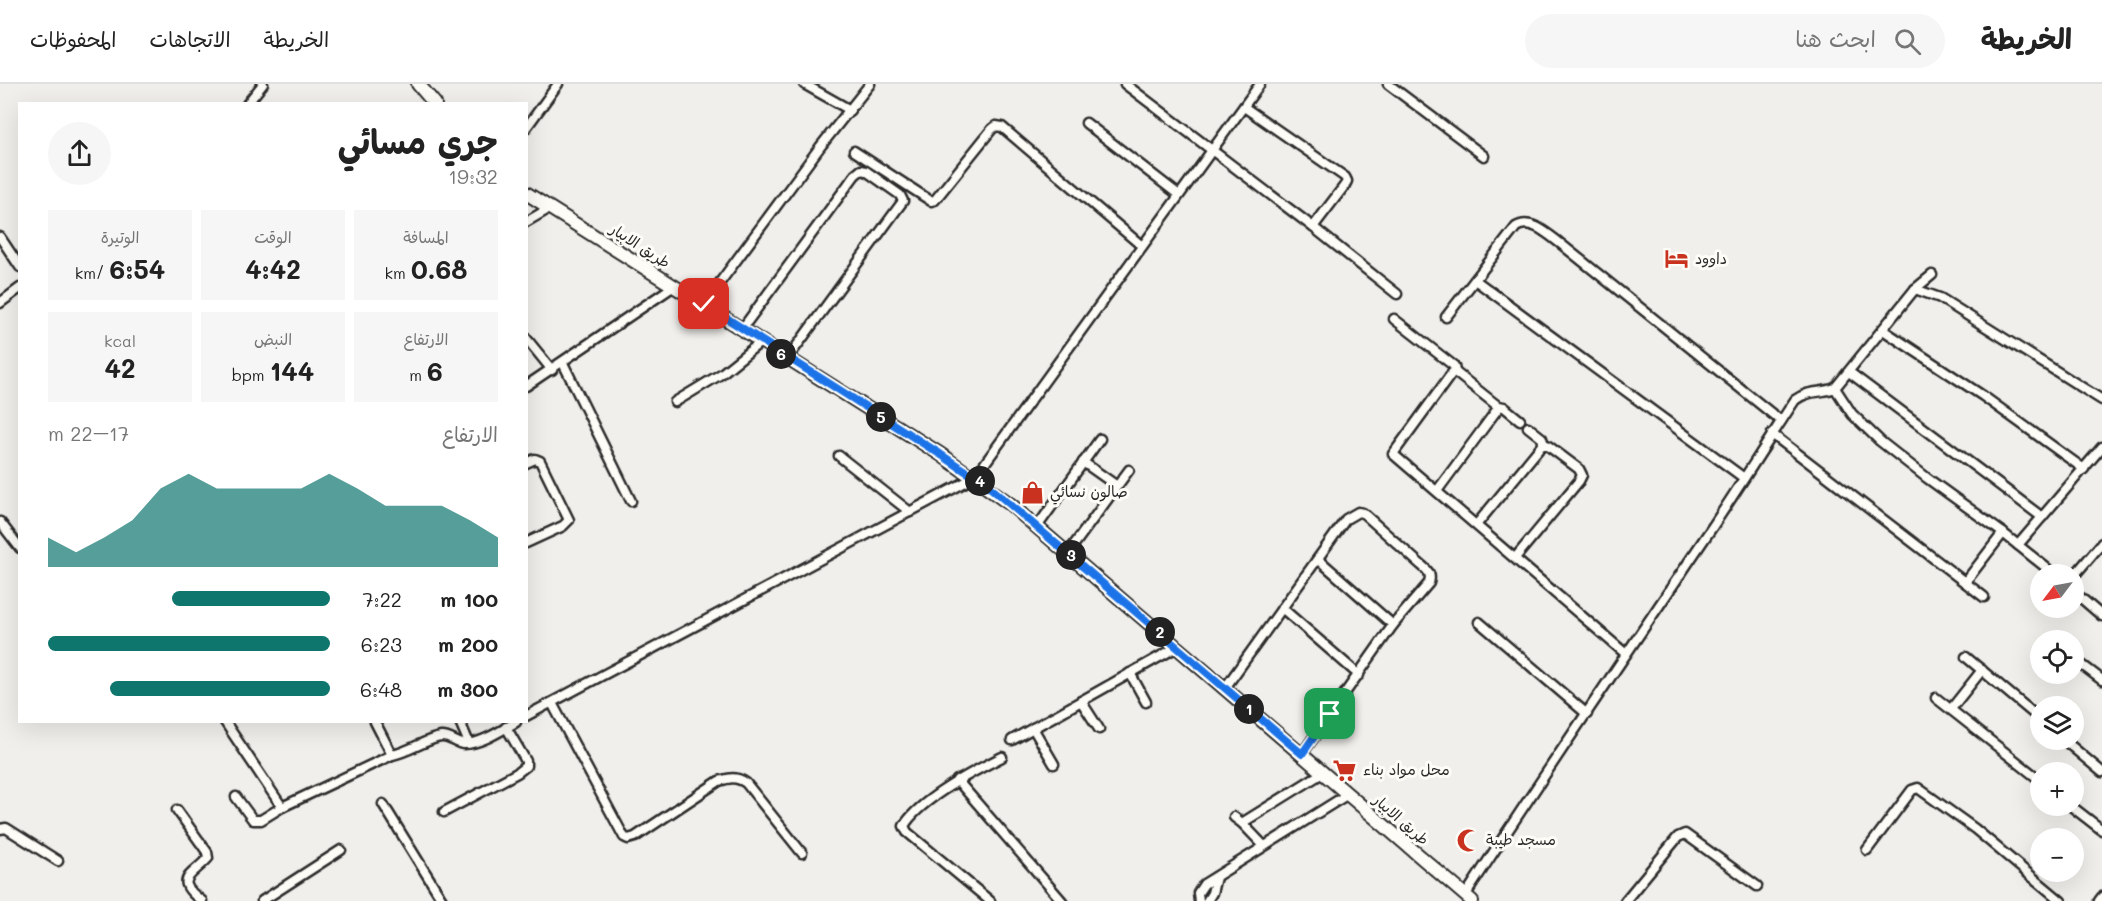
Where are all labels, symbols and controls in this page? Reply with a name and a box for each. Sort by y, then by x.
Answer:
search box [1525,14,1945,68]
text: الخريطة [1981,20,2072,56]
text: ابحث هنا [1795,24,1876,53]
text: المحفوظات [30,25,116,52]
text: الاتجاهات [149,25,231,52]
text: الخريطة [264,25,329,52]
icon: search [1891,25,1924,58]
text: جري مسائي [338,119,498,162]
button: share [48,122,111,185]
text: 19:32 [448,163,498,189]
street label: طريق الابيار [606,218,674,272]
text: الوتيرة [101,226,139,247]
text: الوقت [254,226,292,247]
text: المسافة [403,226,449,247]
hotel icon: داوود [1664,246,1690,272]
place label: داوود [1695,248,1727,268]
text: 6:54 [110,252,165,286]
text: 4:42 [245,252,301,286]
text: 0.68 [411,252,467,286]
text: /km [75,262,110,283]
text: km [385,262,411,283]
pin [678,278,729,329]
icon: check [687,287,720,320]
text: النبض [254,328,292,349]
text: الارتفاع [404,328,448,349]
text: kcal [104,330,136,351]
pin: 6 [766,339,796,369]
text: 6 [776,343,786,364]
text: 42 [104,351,136,385]
text: 144 [270,354,314,388]
text: 6 [427,354,443,388]
text: bpm [232,364,270,385]
text: m [409,364,427,385]
pin: 5 [866,402,896,432]
text: 5 [876,406,886,427]
text: 17–22 m [48,420,129,446]
text: الارتفاع [442,421,498,447]
pin: 4 [965,466,995,496]
text: 4 [975,470,985,491]
shop icon: صالون نسائي [1019,479,1045,505]
place label: صالون نسائي [1050,481,1128,505]
pin: 3 [1056,540,1086,570]
text: 3 [1066,544,1076,565]
north arrow [2030,564,2084,618]
map controls [2030,564,2084,882]
text: 7:22 [362,586,402,612]
text: 100 m [440,586,498,612]
pin: 2 [1145,617,1175,647]
text: 2 [1156,621,1164,642]
button: locate [2030,630,2084,684]
text: 6:23 [361,631,402,657]
text: 200 m [438,631,498,657]
text: 6:48 [360,676,402,702]
text: 300 m [437,676,498,702]
pin [1304,688,1355,739]
pin: 1 [1234,694,1264,724]
button: layers [2030,696,2084,750]
icon: arrive [1313,697,1346,730]
text: 1 [1245,698,1253,719]
supermarket icon: محل مواد بناء [1332,757,1358,783]
place label: محل مواد بناء [1363,759,1450,779]
button: + [2030,762,2084,816]
street label: طريق الابيار [1369,789,1434,849]
mosque icon: مسجد طيبة [1455,827,1481,853]
button: − [2030,828,2084,882]
place label: مسجد طيبة [1486,829,1556,849]

